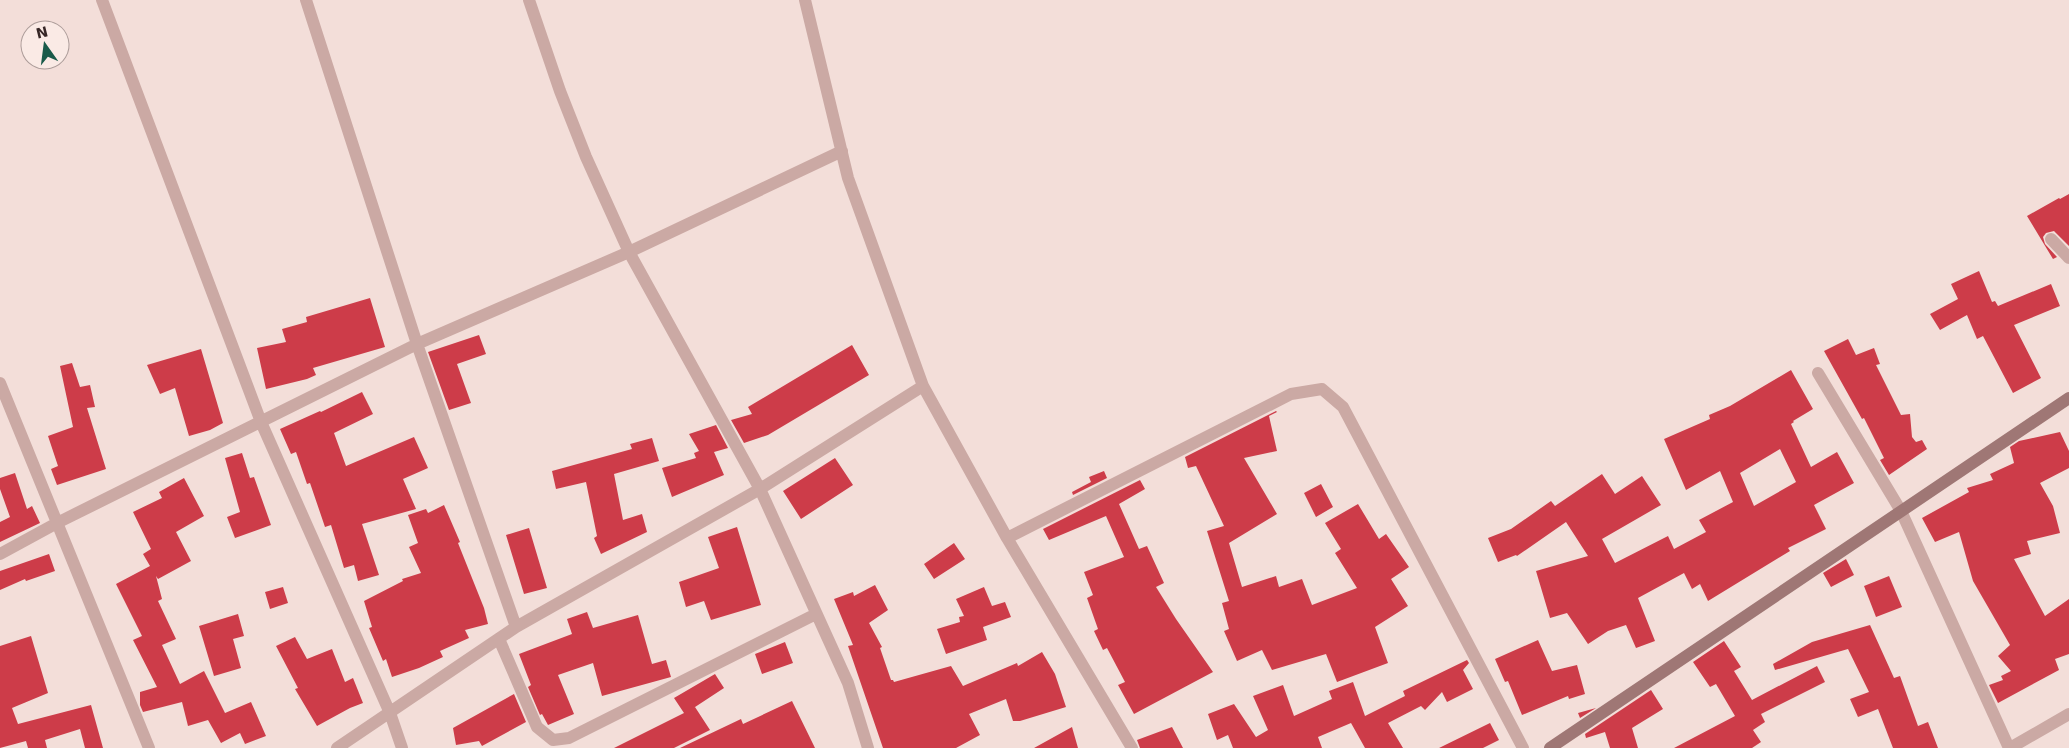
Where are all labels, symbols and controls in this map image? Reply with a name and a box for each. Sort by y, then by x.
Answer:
north arrow [20,20,70,70]
text: N [34,23,49,42]

